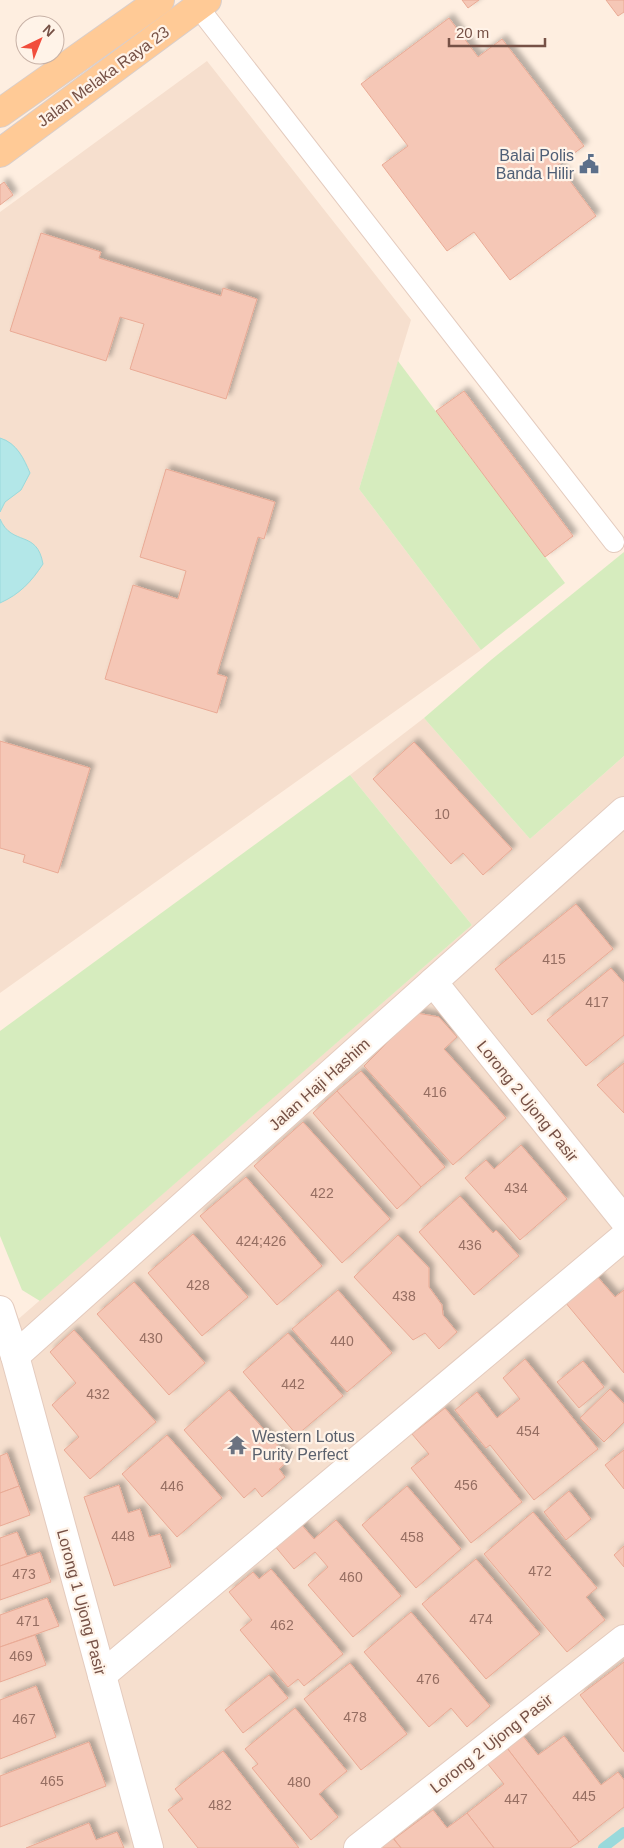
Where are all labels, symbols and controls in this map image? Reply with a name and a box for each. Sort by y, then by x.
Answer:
north arrow [15,15,65,65]
scale bar [449,15,545,47]
text: N [40,21,58,40]
street label: Jalan Melaka Raya 23 [34,23,172,130]
text: 20 m [456,24,489,41]
place label: Balai Polis Banda Hilir [496,147,575,182]
public building icon: Balai Polis Banda Hilir [578,153,600,175]
house number: 10 [434,806,450,822]
house number: 415 [542,951,566,967]
house number: 417 [585,994,609,1010]
street label: Jalan Haji Hashim [266,1035,373,1134]
street label: Lorong 2 Ujong Pasir [474,1038,582,1166]
house number: 416 [423,1084,447,1100]
house number: 434 [504,1180,528,1196]
house number: 422 [310,1185,334,1201]
house number: 424;426 [236,1233,287,1249]
house number: 436 [458,1237,482,1253]
house number: 428 [186,1277,210,1293]
house number: 438 [392,1288,416,1304]
house number: 430 [139,1330,163,1346]
house number: 440 [330,1333,354,1349]
house number: 442 [281,1376,305,1392]
house number: 432 [86,1386,110,1402]
house number: 454 [516,1423,540,1439]
place label: Western Lotus Purity Perfect [252,1428,355,1463]
temple icon: Western Lotus Purity Perfect [226,1434,248,1456]
house number: 456 [454,1477,478,1493]
house number: 446 [160,1478,184,1494]
street label: Lorong 1 Ujong Pasir [54,1527,109,1678]
house number: 448 [111,1528,135,1544]
house number: 458 [400,1529,424,1545]
house number: 472 [528,1563,552,1579]
house number: 473 [12,1566,36,1582]
house number: 460 [339,1569,363,1585]
house number: 474 [469,1611,493,1627]
house number: 471 [16,1613,40,1629]
house number: 462 [270,1617,294,1633]
house number: 469 [9,1648,33,1664]
house number: 476 [416,1671,440,1687]
street label: Lorong 2 Ujong Pasir [427,1690,556,1796]
house number: 478 [343,1709,367,1725]
house number: 467 [12,1711,36,1727]
house number: 465 [40,1773,64,1789]
house number: 480 [287,1774,311,1790]
house number: 445 [572,1788,596,1804]
house number: 447 [504,1791,528,1807]
house number: 482 [208,1797,232,1813]

